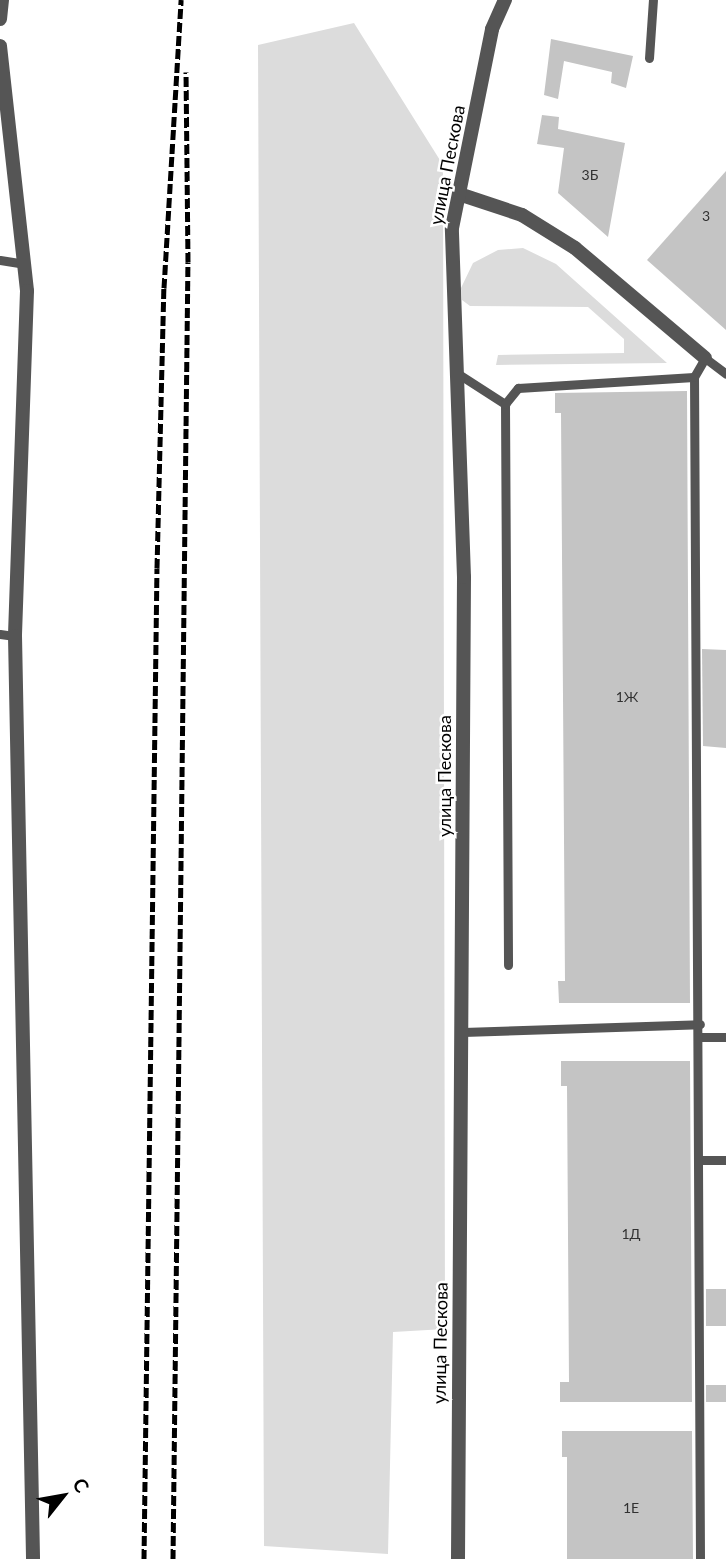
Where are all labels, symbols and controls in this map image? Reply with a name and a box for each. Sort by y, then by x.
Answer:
street label: улица Пескова [425,103,469,227]
house number: 3Б [582,167,598,183]
house number: 3 [702,208,710,224]
house number: 1Ж [616,689,638,705]
street label: улица Пескова [433,715,455,837]
house number: 1Д [621,1226,641,1242]
street label: улица Пескова [428,1282,452,1404]
north arrow [28,1461,98,1531]
text: С [68,1474,95,1496]
house number: 1Е [623,1500,639,1516]

